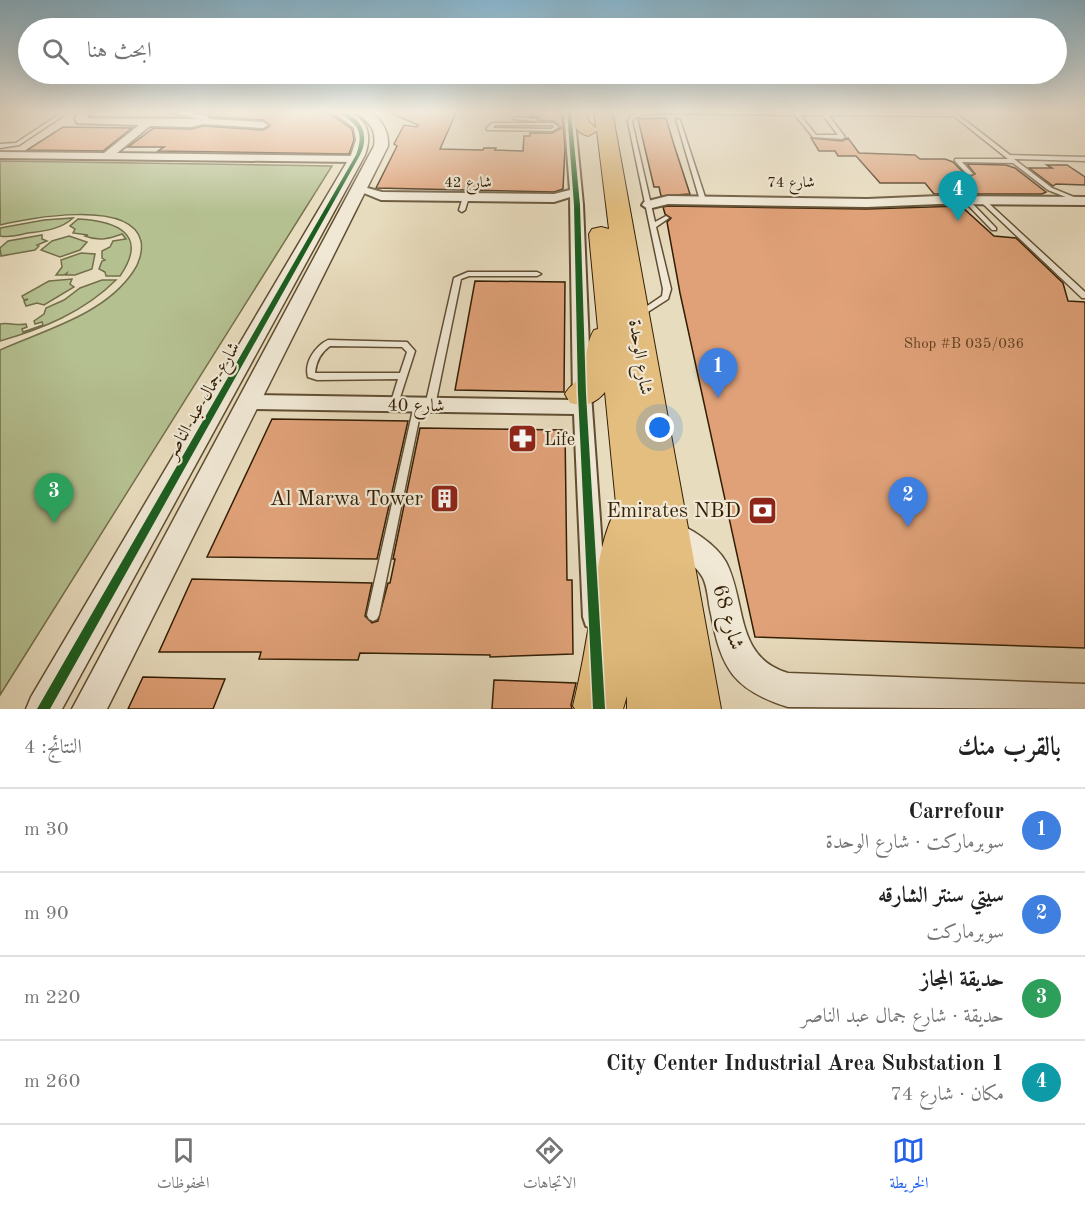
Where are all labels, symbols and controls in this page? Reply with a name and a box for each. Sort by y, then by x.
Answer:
search box [18,18,1067,84]
icon: search [39,35,72,68]
text: ابحث هنا [87,40,152,62]
pin: 4 [938,172,978,221]
street label: شارع 42 [444,176,492,195]
street label: شارع 74 [767,176,815,195]
street label: شارع الوحدة [620,318,655,397]
house number: Shop #B 035/036 [904,337,1024,352]
street label: شارع جمال عبد الناصر [161,339,248,466]
pin: 1 [698,348,738,398]
street label: شارع 40 [387,397,445,420]
your location [645,413,674,442]
pharmacy icon: Life [507,423,539,455]
place label: Life [544,431,575,449]
pin: 3 [34,474,74,523]
pin: 2 [888,478,928,527]
building icon: Al Marwa Tower [428,482,460,514]
place label: Al Marwa Tower [270,489,423,510]
bank icon: Emirates NBD [746,494,778,526]
place label: Emirates NBD [606,501,741,522]
street label: شارع 68 [703,582,747,654]
text: بالقرب منك [958,735,1061,761]
text: النتائج: 4 [24,738,82,758]
text: Carrefour [908,801,1004,823]
text: 30 m [24,820,69,840]
text: 1 [1036,820,1047,840]
text: سوبرماركت · شارع الوحدة [826,833,1004,853]
text: سيتي سنتر الشارقه [878,885,1004,907]
text: 90 m [24,904,69,924]
text: 2 [1036,904,1047,924]
text: سوبرماركت [926,923,1004,943]
text: حديقة المجاز [921,969,1004,991]
text: 220 m [24,988,80,1008]
text: 3 [1036,988,1047,1008]
text: حديقة · شارع جمال عبد الناصر [801,1007,1004,1027]
text: City Center Industrial Area Substation 1 [606,1053,1004,1075]
text: 260 m [24,1072,80,1092]
text: 4 [1036,1072,1047,1092]
text: مكان · شارع 74 [890,1085,1004,1105]
tab: المحفوظات [157,1134,209,1198]
tab: الاتجاهات [523,1134,576,1198]
tab: الخريطة [889,1134,928,1198]

